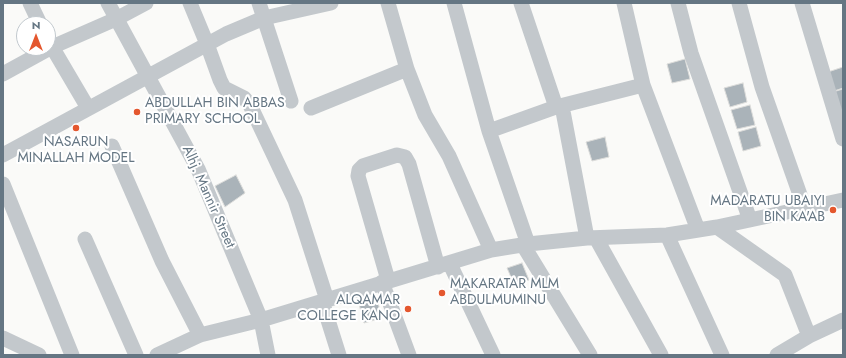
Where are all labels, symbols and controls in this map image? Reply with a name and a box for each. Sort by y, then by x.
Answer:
north arrow [16,16,56,56]
text: N [32,17,40,33]
place label: ABDULLAH BIN ABBAS PRIMARY SCHOOL [145,96,285,128]
marker: ABDULLAH BIN ABBAS PRIMARY SCHOOL [132,107,142,117]
marker: NASARUN MINALLAH MODEL [71,123,81,133]
place label: NASARUN MINALLAH MODEL [17,135,135,168]
street label: Alhj. Mannir Street [178,143,238,251]
place label: MADARATU UBAIYI BIN KA'AB [710,194,825,226]
marker: MADARATU UBAIYI BIN KA'AB [828,205,838,215]
place label: MAKARATAR MLM ABDULMUMINU [450,277,559,310]
marker: MAKARATAR MLM ABDULMUMINU [437,288,447,298]
place label: ALQAMAR COLLEGE KANO [297,293,400,326]
marker: ALQAMAR COLLEGE KANO [403,304,413,314]

